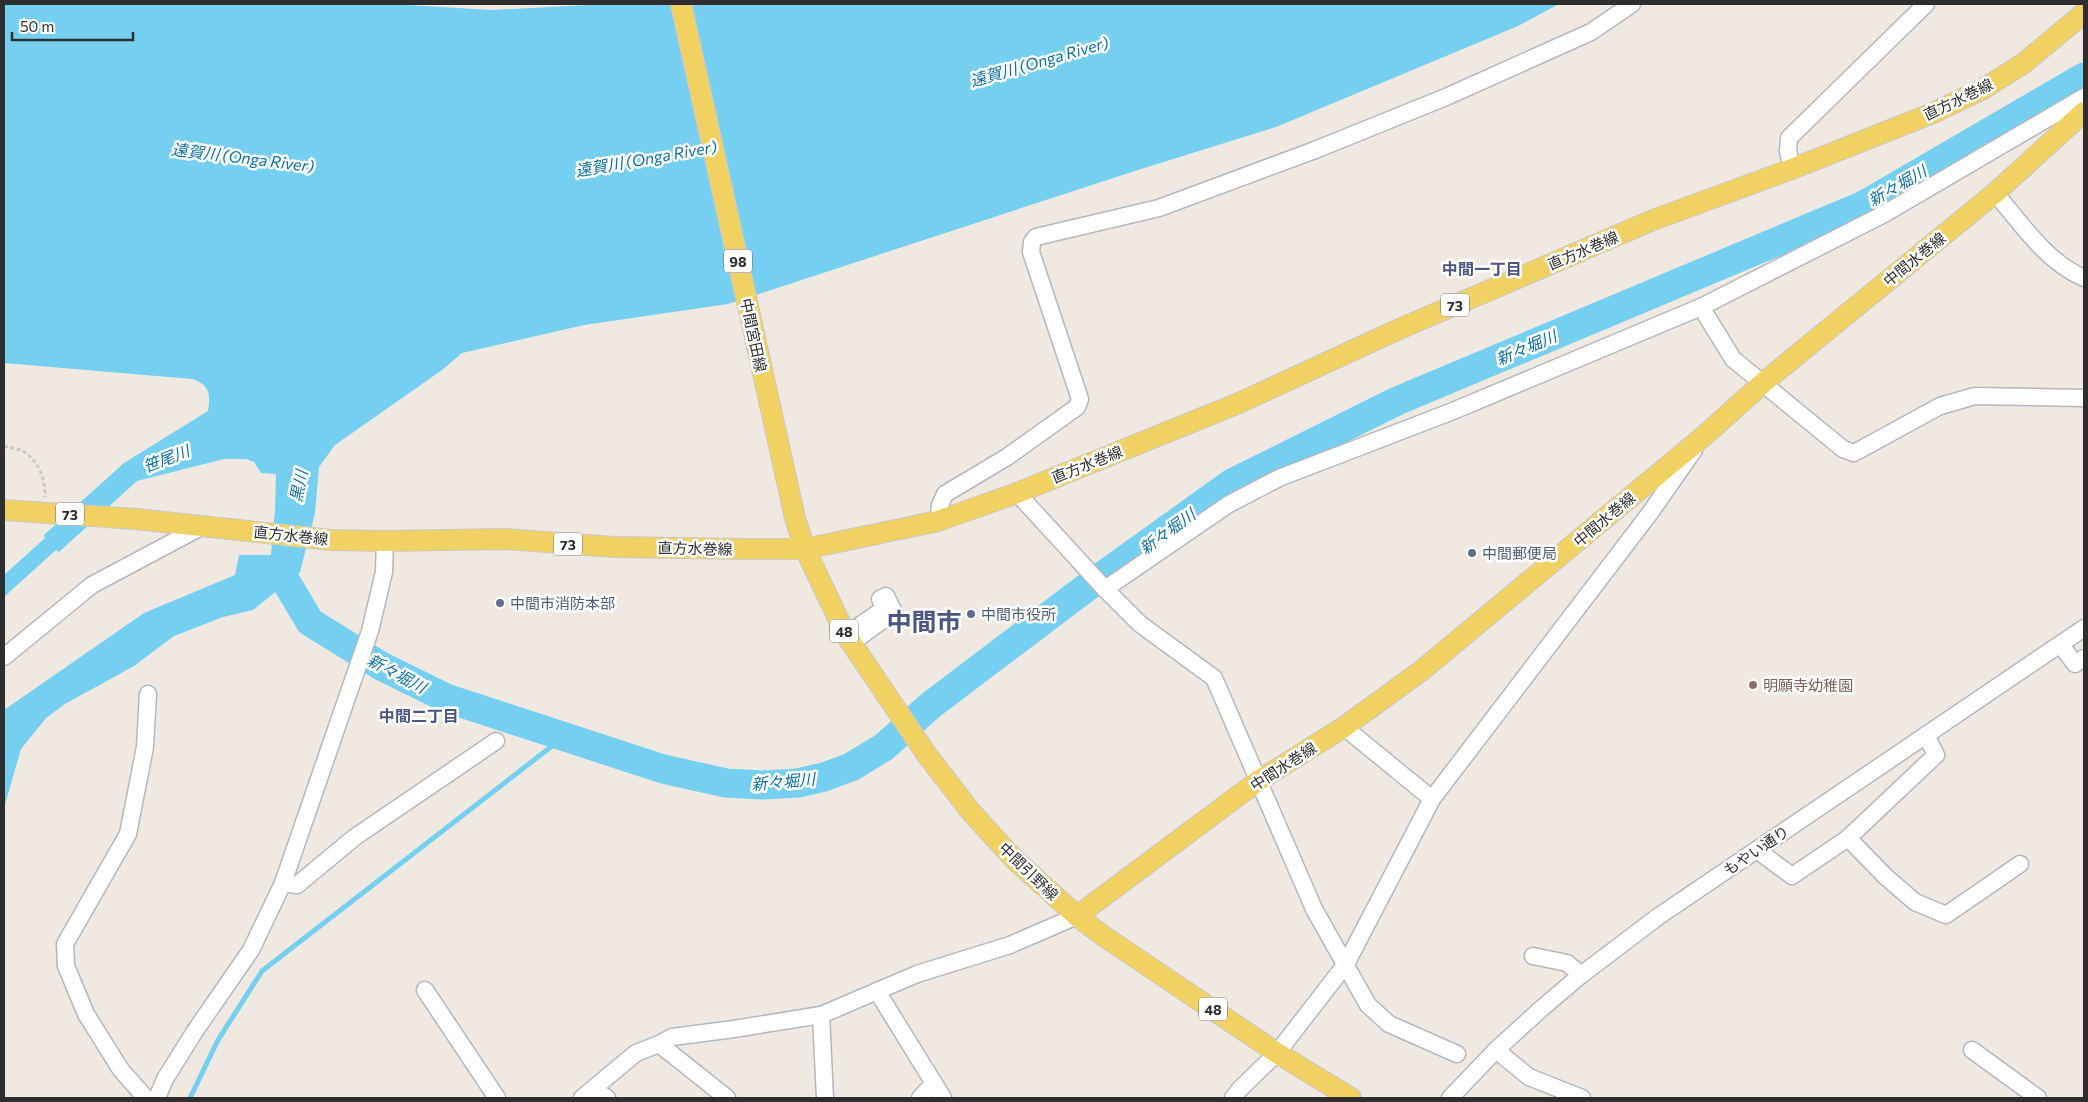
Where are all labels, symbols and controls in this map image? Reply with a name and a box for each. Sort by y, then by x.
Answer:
scale bar [12,10,134,42]
text: 50 m [20,17,54,35]
water label: 遠賀川 (Onga River) [967,32,1111,90]
street label: 直方水巻線 [1920,74,1996,124]
water label: 遠賀川 (Onga River) [574,136,718,180]
water label: 遠賀川 (Onga River) [171,139,315,175]
water label: 新々堀川 [1865,160,1931,209]
street label: 直方水巻線 [1545,227,1621,273]
street label: 中間水巻線 [1879,228,1949,290]
road number: 98 [724,250,752,272]
district label: 中間一丁目 [1442,259,1522,278]
road number: 73 [1441,294,1469,316]
street label: 中間宮田線 [737,296,771,374]
water label: 新々堀川 [1493,325,1561,368]
water label: 笹尾川 [140,440,194,475]
street label: 直方水巻線 [1049,442,1125,486]
water label: 黒川 [286,467,311,504]
street label: 中間水巻線 [1569,488,1639,550]
road number: 73 [56,502,84,526]
water label: 新々堀川 [1136,503,1200,557]
street label: 直方水巻線 [253,522,329,548]
road number: 73 [554,532,582,556]
street label: 直方水巻線 [657,538,733,558]
place label: 中間郵便局 [1482,544,1557,562]
marker: 中間郵便局 [1466,547,1478,559]
place label: 中間市消防本部 [510,594,615,612]
marker: 中間市消防本部 [494,597,506,609]
place label: 中間市役所 [981,605,1056,623]
district label: 中間市 [886,606,962,636]
marker: 中間市役所 [965,608,977,620]
road number: 48 [830,620,858,642]
water label: 新々堀川 [364,650,431,697]
place label: 明願寺幼稚園 [1763,676,1853,694]
marker: 明願寺幼稚園 [1747,679,1759,691]
district label: 中間二丁目 [379,706,459,725]
street label: 中間水巻線 [1247,738,1319,794]
water label: 新々堀川 [750,769,818,793]
street label: もやい通り [1720,822,1792,878]
street label: 中間引野線 [996,838,1062,904]
road number: 48 [1199,998,1227,1021]

